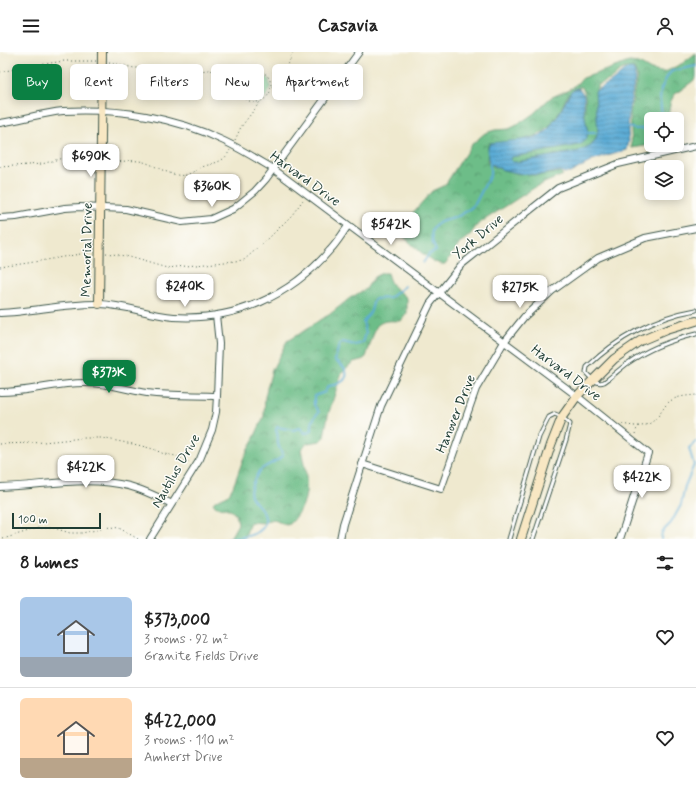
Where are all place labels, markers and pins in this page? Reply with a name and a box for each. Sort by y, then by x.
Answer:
pin: $690K [63,144,119,178]
pin: $360K [184,174,240,208]
pin: $542K [363,212,419,246]
pin: $240K [157,274,213,308]
pin: $275K [492,275,548,309]
pin: $373K [81,360,137,394]
pin: $422K [58,455,114,489]
pin: $422K [614,465,670,499]

